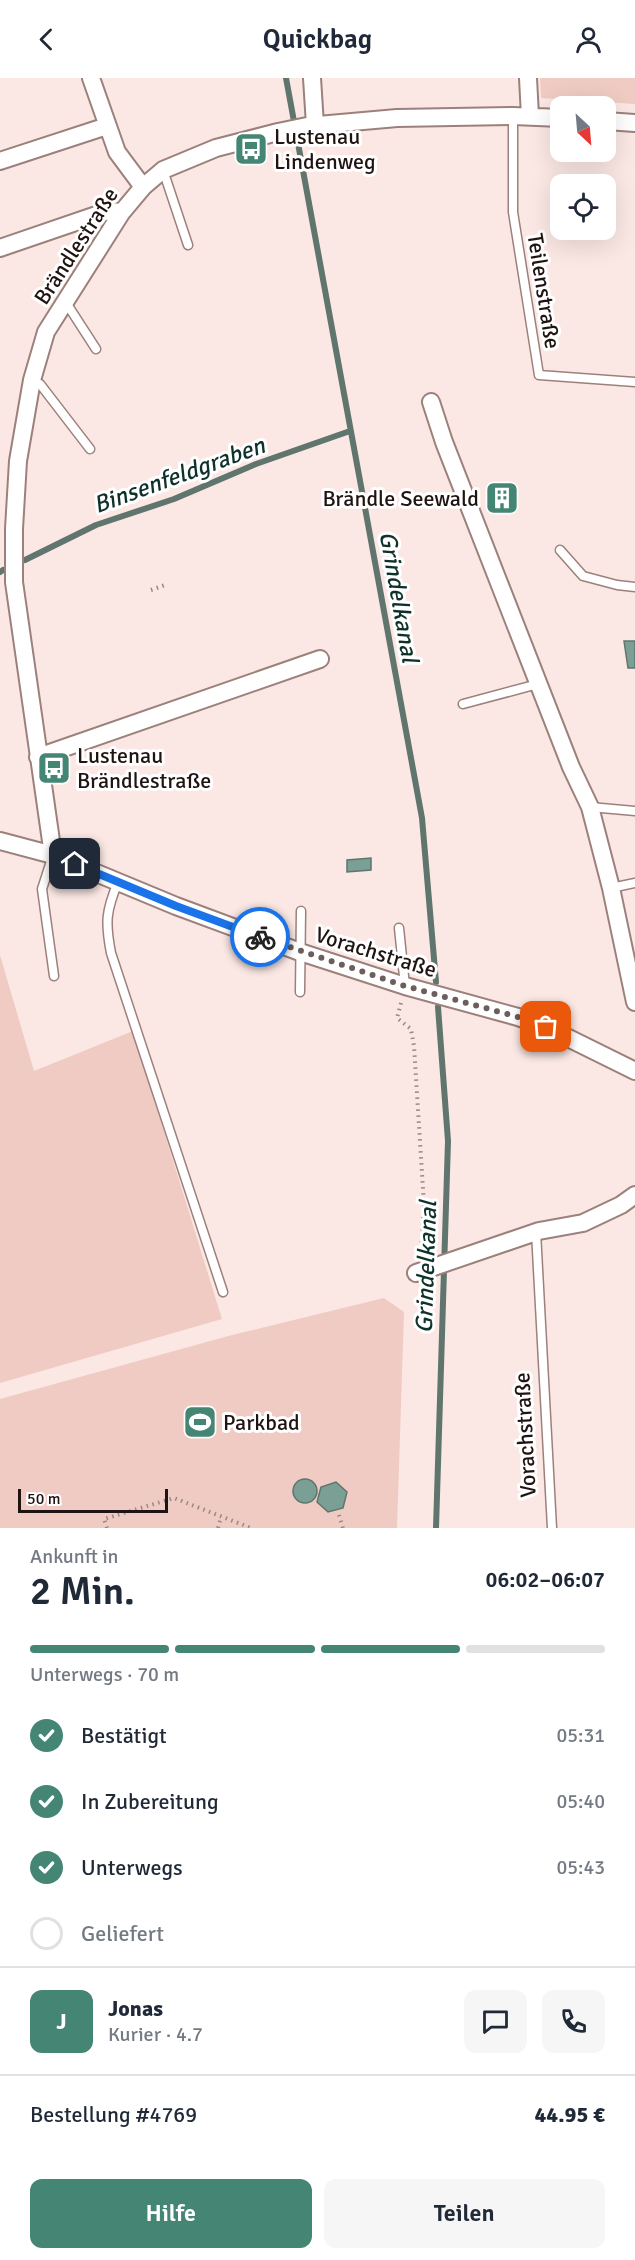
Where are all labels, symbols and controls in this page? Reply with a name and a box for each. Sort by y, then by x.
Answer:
icon: back [30,23,63,56]
text: Quickbag [263,23,372,56]
icon: person [572,23,605,56]
north arrow [550,96,616,162]
map controls [550,96,616,240]
place label: Lustenau Lindenweg [274,123,376,175]
bus stop icon: Lustenau Lindenweg [233,131,269,167]
button: locate [550,174,616,240]
street label: Brändlestraße [28,182,124,310]
street label: Teilenstraße [522,231,566,351]
water label: Binsenfeldgraben [89,430,270,520]
building icon: Brändle Seewald [484,480,520,516]
place label: Brändle Seewald [322,485,479,512]
water label: Grindelkanal [373,529,426,667]
place label: Lustenau Brändlestraße [77,742,211,794]
bus stop icon: Lustenau Brändlestraße [36,750,72,786]
pin [49,838,100,889]
icon: home [58,847,91,880]
courier [230,907,290,967]
icon: bike [244,921,277,954]
street label: Vorachstraße [312,921,440,983]
pin [520,1001,571,1052]
icon: bag [529,1010,562,1043]
water label: Grindelkanal [409,1198,443,1334]
street label: Vorachstraße [508,1372,542,1498]
sports icon: Parkbad [182,1404,218,1440]
place label: Parkbad [223,1409,300,1436]
scale bar [18,1486,168,1514]
text: 50 m [27,1489,61,1509]
text: Ankunft in [30,1544,118,1569]
text: 06:02–06:07 [486,1566,605,1593]
text: 2 Min. [30,1567,135,1615]
text: Unterwegs · 70 m [30,1662,179,1687]
icon: check [30,1719,63,1752]
text: Bestätigt [81,1722,167,1749]
text: 05:31 [556,1723,605,1748]
icon: check [30,1785,63,1818]
text: In Zubereitung [81,1788,219,1815]
text: 05:40 [556,1789,605,1814]
icon: check [30,1851,63,1884]
text: Unterwegs [81,1854,183,1881]
text: 05:43 [556,1855,605,1880]
text: Geliefert [81,1920,164,1947]
button: chat [464,1990,527,2053]
button: phone [542,1990,605,2053]
text: Jonas [108,1995,163,2022]
text: J [56,2008,67,2035]
text: Kurier · 4.7 [108,2022,203,2047]
text: Bestellung #4769 [30,2101,197,2128]
text: 44.95 € [534,2101,605,2128]
button: Hilfe [30,2179,312,2248]
button: Teilen [324,2179,605,2248]

